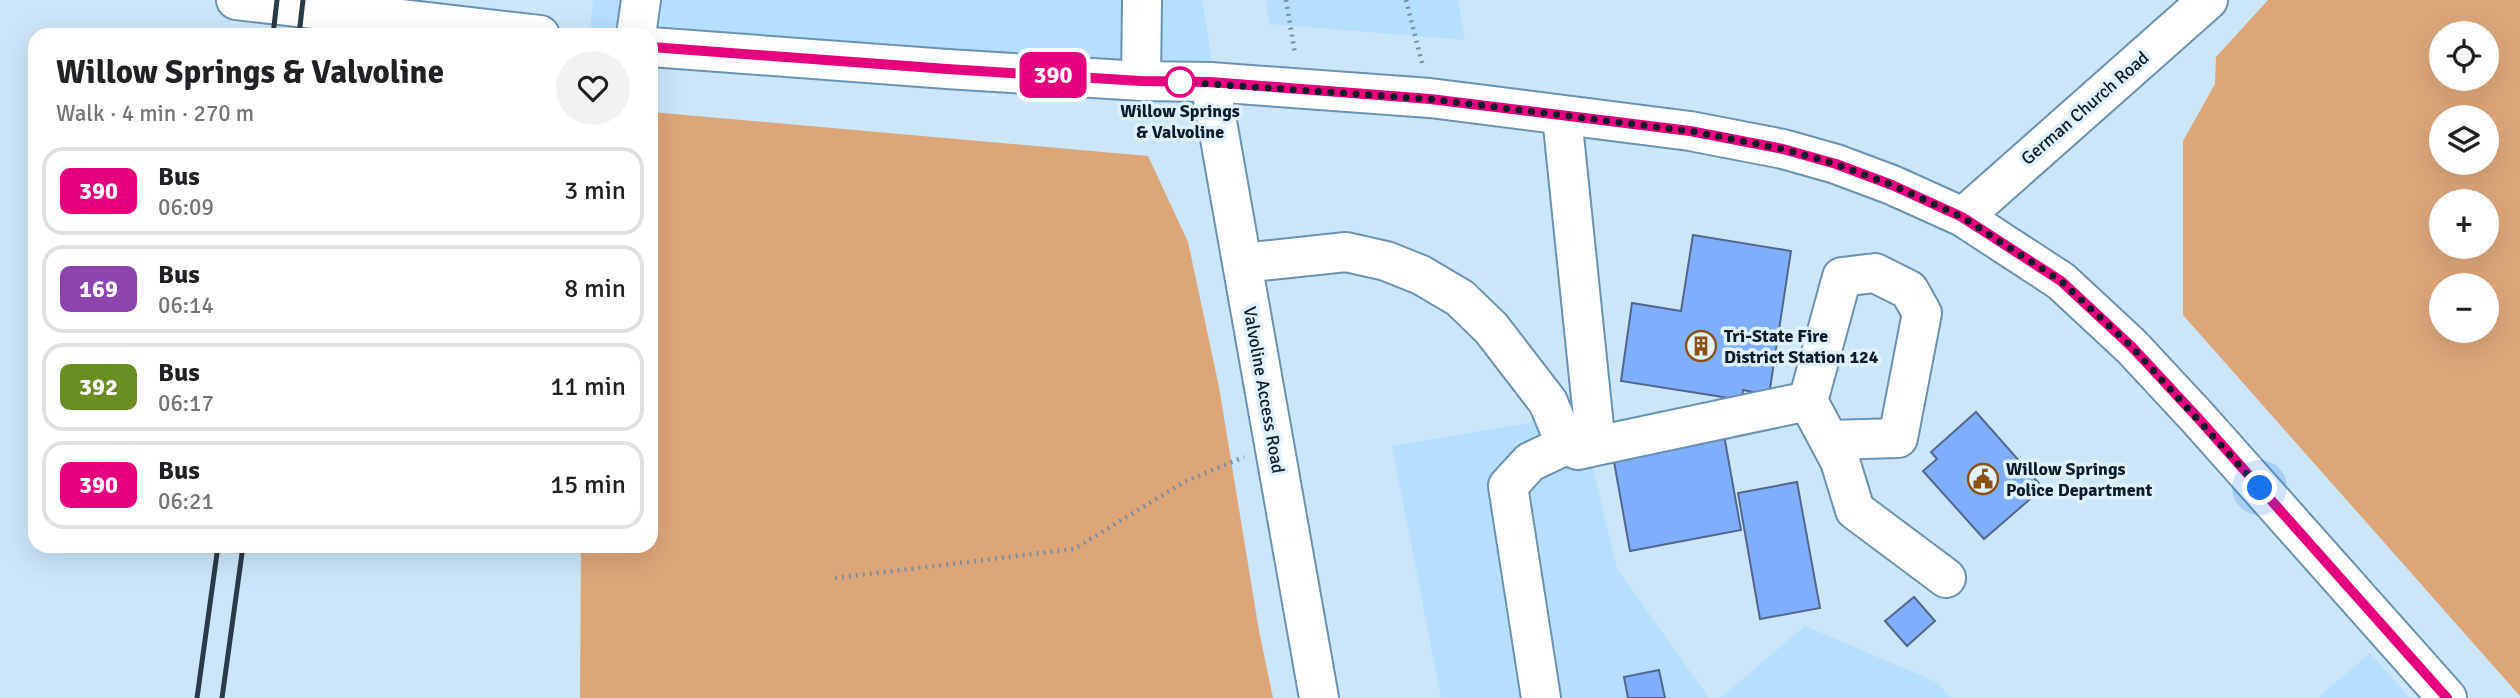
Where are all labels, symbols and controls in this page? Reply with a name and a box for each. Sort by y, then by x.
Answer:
map controls [2429,21,2499,343]
button: locate [2429,21,2499,91]
street label: German Church Road [2017,47,2153,169]
button: heart [556,51,630,125]
text: Willow Springs & Valvoline [56,52,444,93]
line badge: 390 [1013,52,1093,98]
text: 390 [1034,60,1072,90]
marker: Willow Springs & Valvoline [1165,67,1195,97]
text: Walk · 4 min · 270 m [56,99,254,128]
place label: Willow Springs & Valvoline [1120,100,1240,143]
button: layers [2429,105,2499,175]
text: Bus [158,161,200,193]
text: 3 min [564,175,626,207]
text: 390 [79,176,118,206]
button: + [2429,189,2499,259]
text: 06:09 [158,193,214,222]
text: Bus [158,259,200,291]
text: 8 min [564,273,626,305]
button: − [2429,273,2499,343]
text: 169 [79,274,118,304]
text: 06:14 [158,291,214,320]
street label: Valvoline Access Road [1239,305,1289,475]
place label: Tri-State Fire District Station 124 [1724,325,1879,368]
building icon: Tri-State Fire District Station 124 [1684,329,1718,363]
text: Bus [158,357,200,389]
text: 11 min [550,371,626,403]
text: 392 [79,372,118,402]
text: 06:17 [158,389,214,418]
text: Bus [158,455,200,487]
place label: Willow Springs Police Department [2006,458,2152,501]
public building icon: Willow Springs Police Department [1966,462,2000,496]
text: 15 min [550,469,626,501]
text: 390 [79,470,118,500]
your location [2242,470,2277,505]
text: 06:21 [158,487,214,516]

